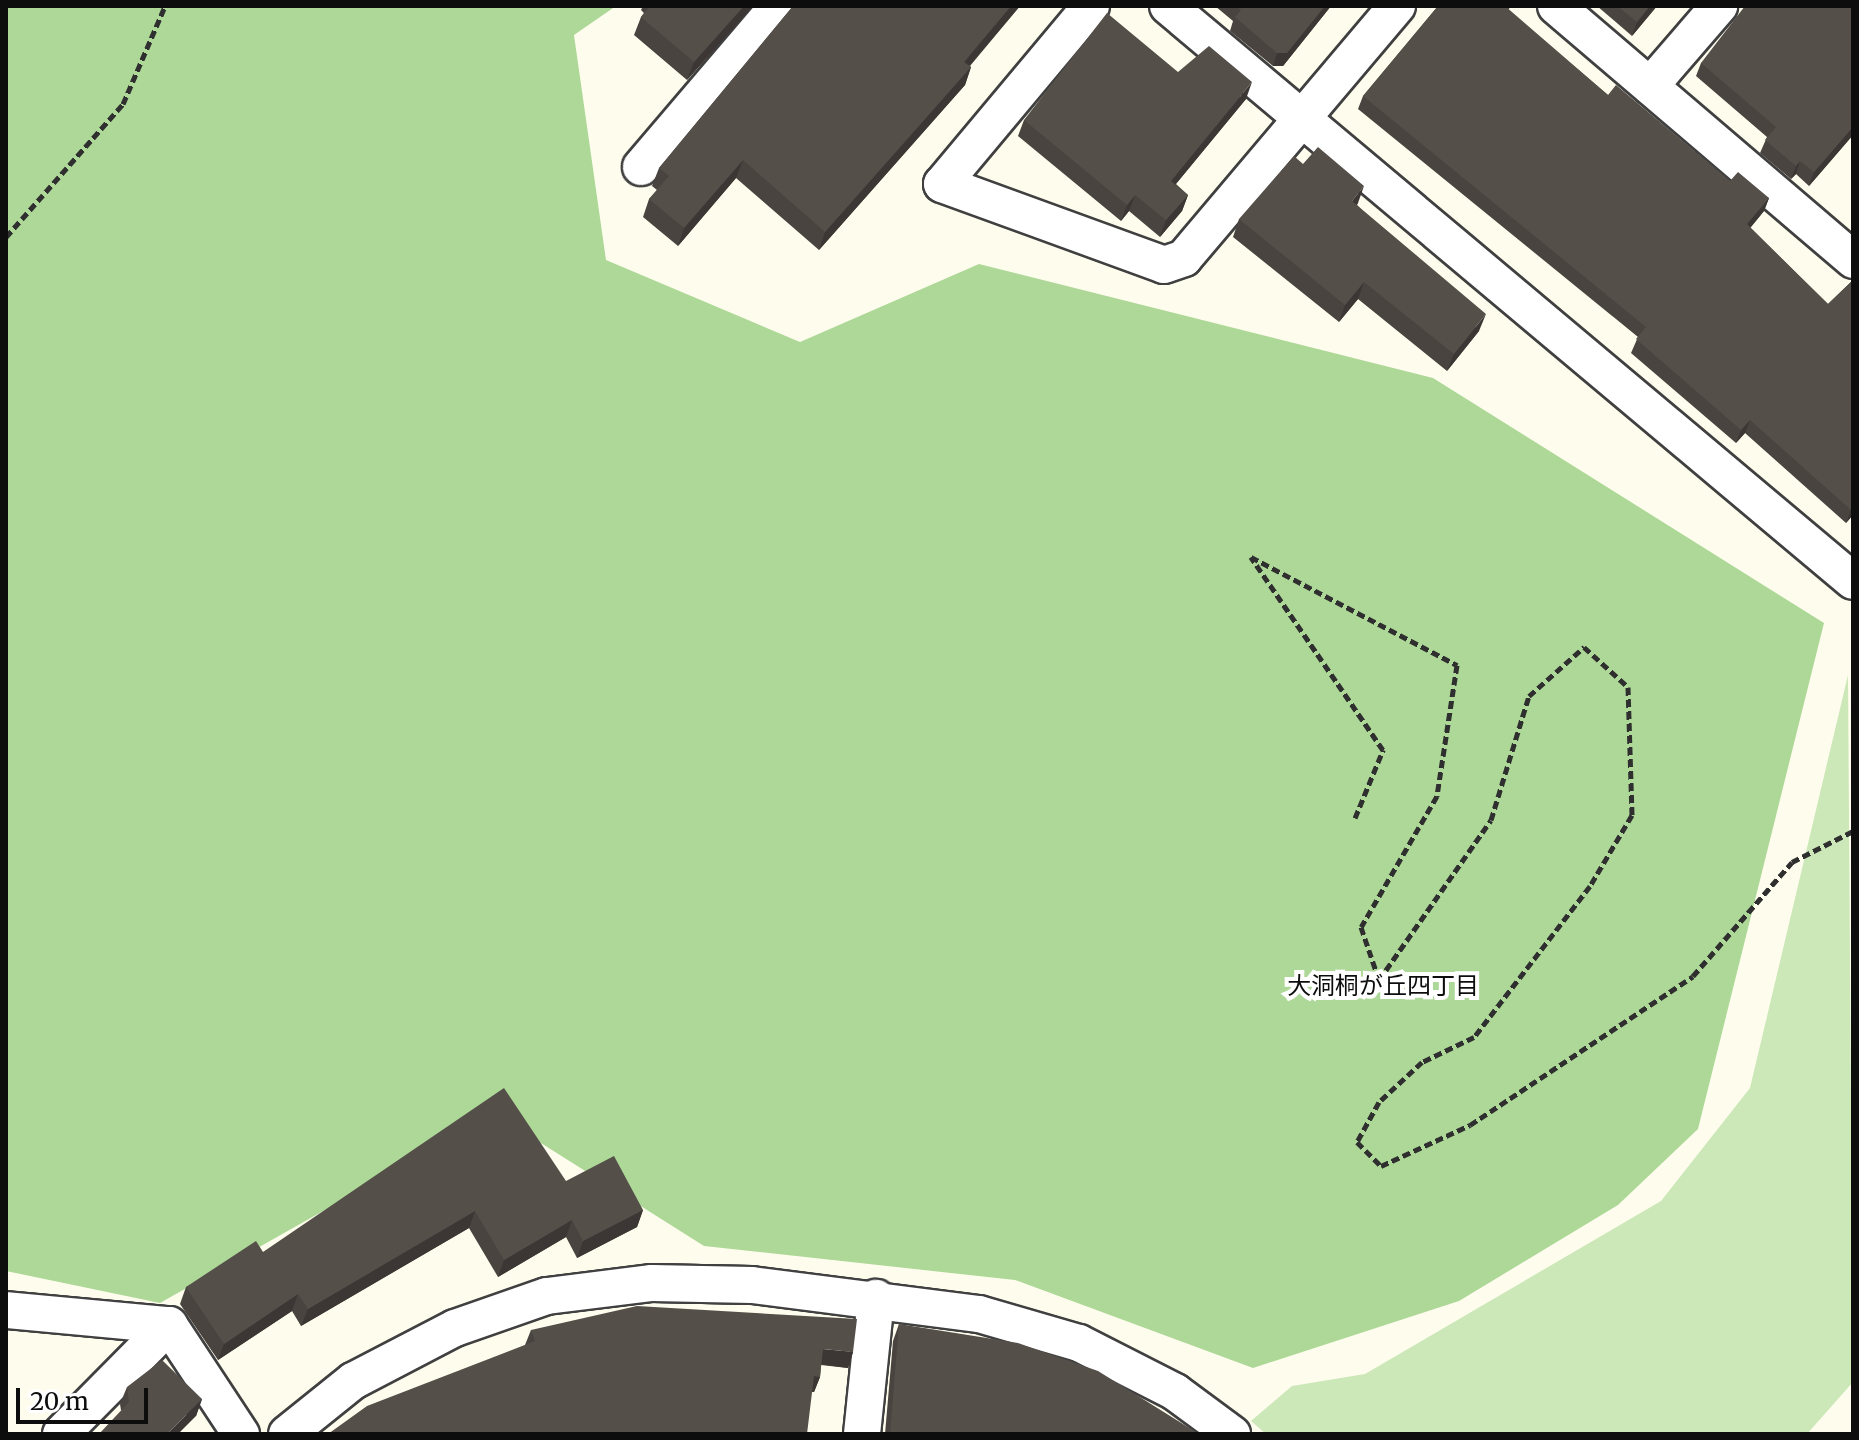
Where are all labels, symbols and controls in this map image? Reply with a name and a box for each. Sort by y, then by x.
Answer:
district label: 大洞桐が丘四丁目 [1287,972,1479,1000]
scale bar [20,1372,152,1422]
text: 20 m [30,1386,89,1417]

